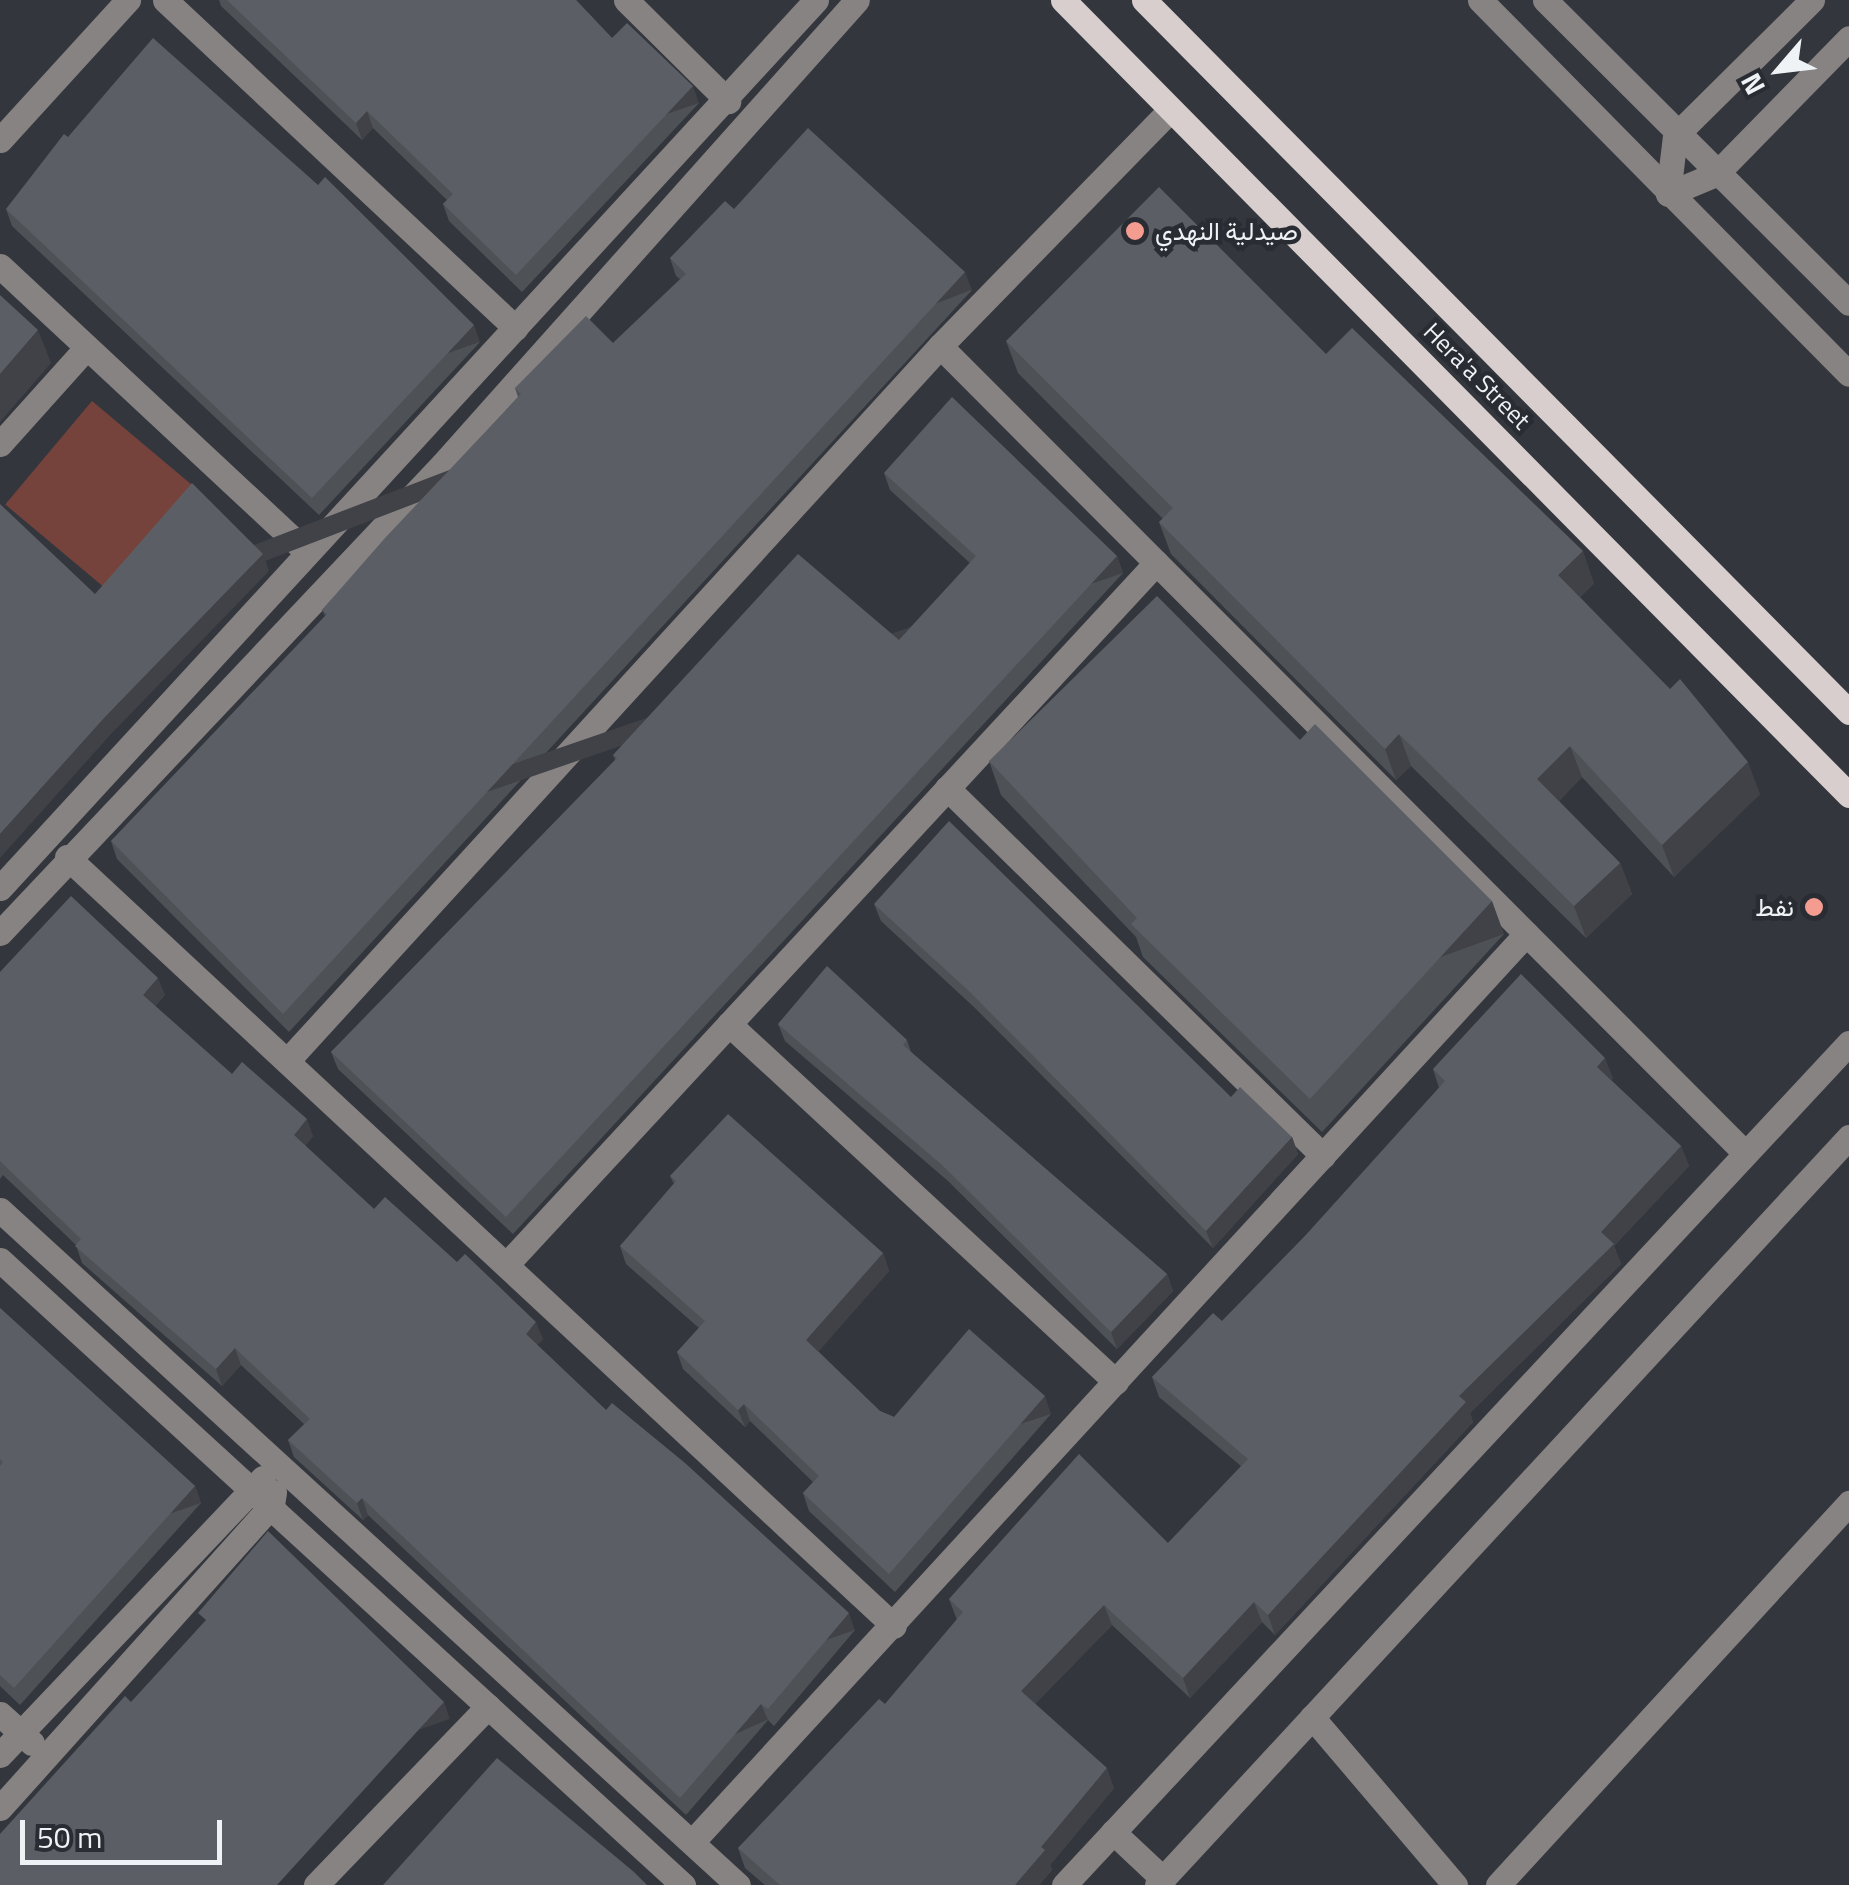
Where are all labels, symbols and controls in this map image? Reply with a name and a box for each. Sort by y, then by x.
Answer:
north arrow [1729,20,1829,120]
text: N [1729,66,1776,103]
place label: صيدلية النهدي [1155,216,1298,246]
marker: صيدلية النهدي [1124,220,1146,242]
street label: Hera'a Street [1418,317,1536,435]
place label: نفط [1755,892,1794,922]
marker: نفط [1803,896,1825,918]
scale bar [25,1800,228,1862]
text: 50 m [37,1814,102,1860]

